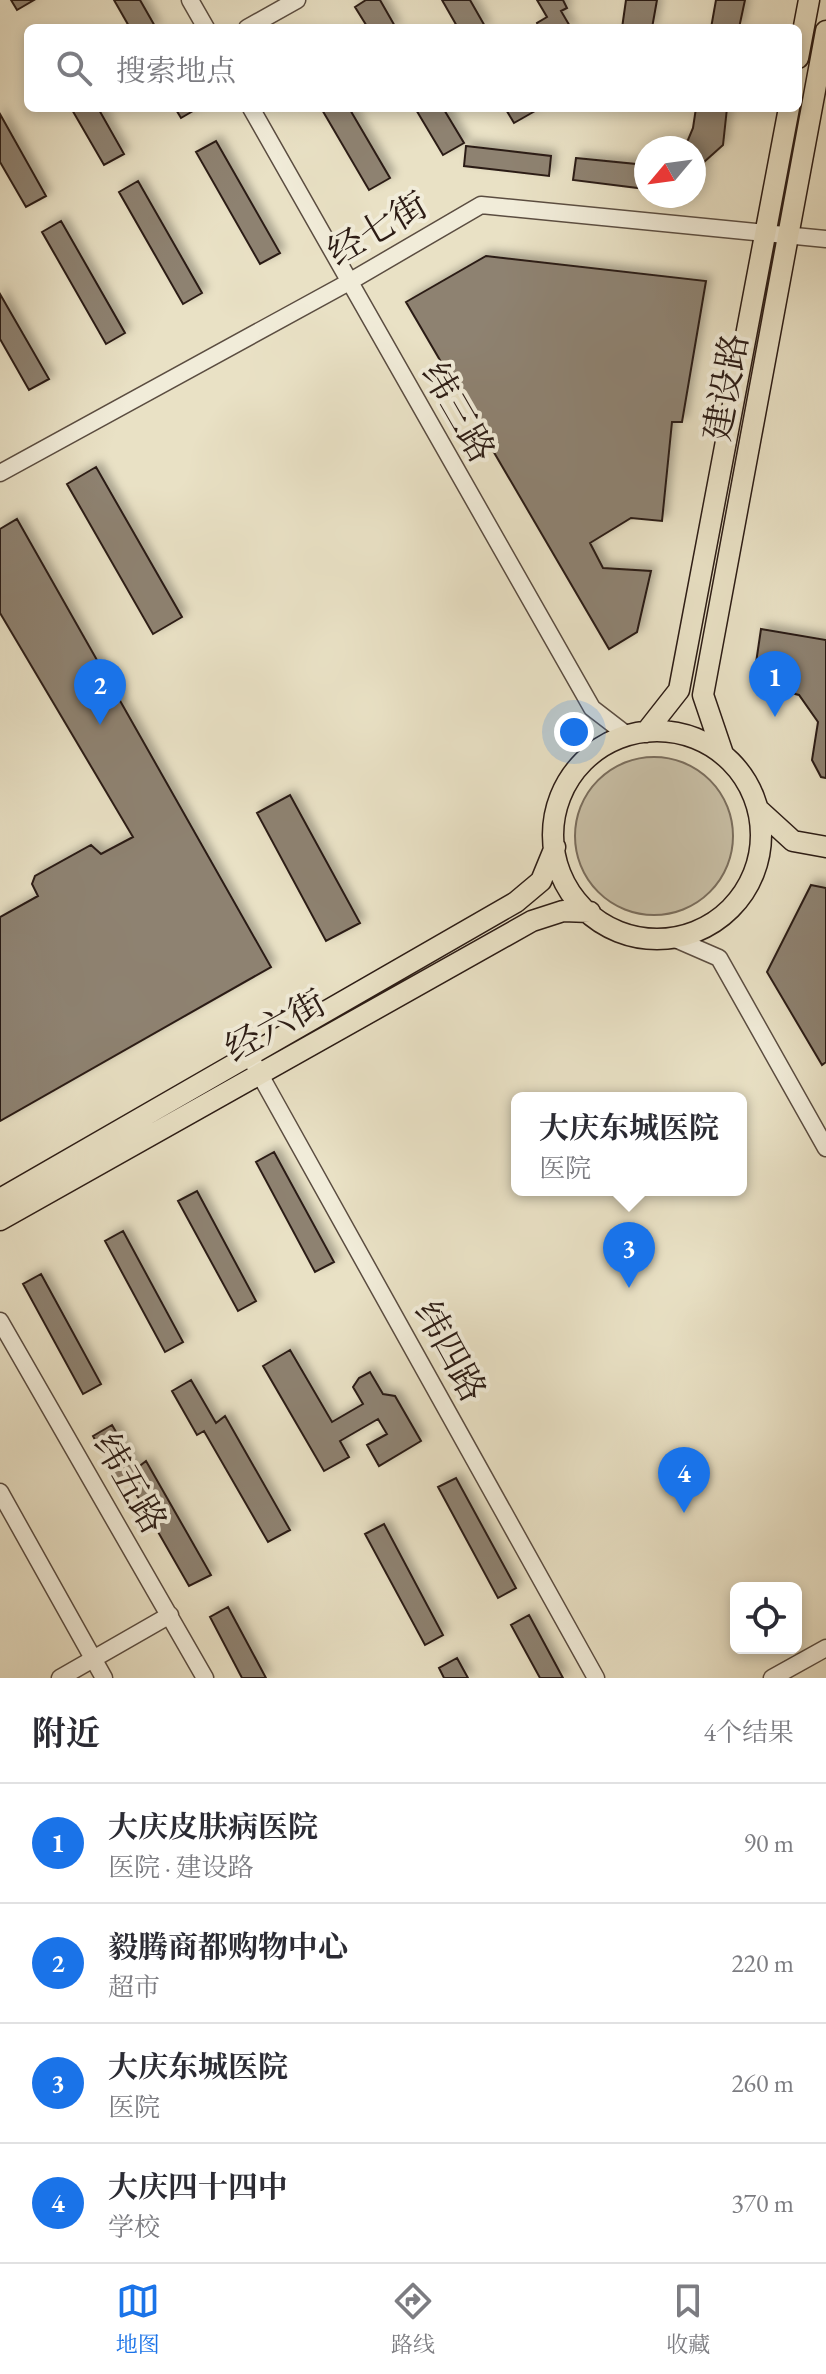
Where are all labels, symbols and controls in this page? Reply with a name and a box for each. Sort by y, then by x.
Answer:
search box [24,24,802,112]
icon: search [52,46,96,90]
text: 搜索地点 [116,51,236,90]
north arrow [634,136,706,208]
street label: 经七街 [319,181,436,276]
street label: 建设路 [693,330,758,444]
street label: 纬三路 [411,354,506,471]
pin: 1 [749,651,801,717]
pin: 2 [74,659,126,725]
your location [554,712,594,752]
street label: 经六街 [217,979,334,1072]
popup [511,1092,747,1196]
text: 大庆东城医院 [539,1108,719,1147]
text: 医院 [539,1151,591,1185]
pin: 3 [603,1222,655,1288]
street label: 纬四路 [404,1293,497,1410]
street label: 纬五路 [83,1425,178,1542]
pin: 4 [658,1447,710,1513]
map controls [730,1582,802,1654]
button: locate [730,1582,802,1654]
text: 附近 [32,1711,100,1755]
text: 4个结果 [704,1715,794,1749]
text: 大庆皮肤病医院 [108,1807,318,1846]
text: 1 [51,1826,65,1860]
text: 90 m [744,1826,794,1860]
text: 医院 · 建设路 [108,1850,254,1884]
text: 毅腾商都购物中心 [108,1927,348,1966]
text: 2 [51,1946,65,1980]
text: 220 m [731,1946,794,1980]
text: 超市 [108,1970,160,2004]
text: 大庆东城医院 [108,2047,288,2086]
text: 3 [51,2066,65,2100]
text: 260 m [731,2066,794,2100]
text: 医院 [108,2090,160,2124]
text: 大庆四十四中 [108,2167,288,2206]
text: 4 [51,2186,65,2220]
text: 370 m [731,2186,794,2220]
text: 学校 [108,2210,160,2244]
tab: 地图 [116,2279,160,2359]
tab: 路线 [391,2279,435,2359]
tab: 收藏 [666,2279,710,2359]

